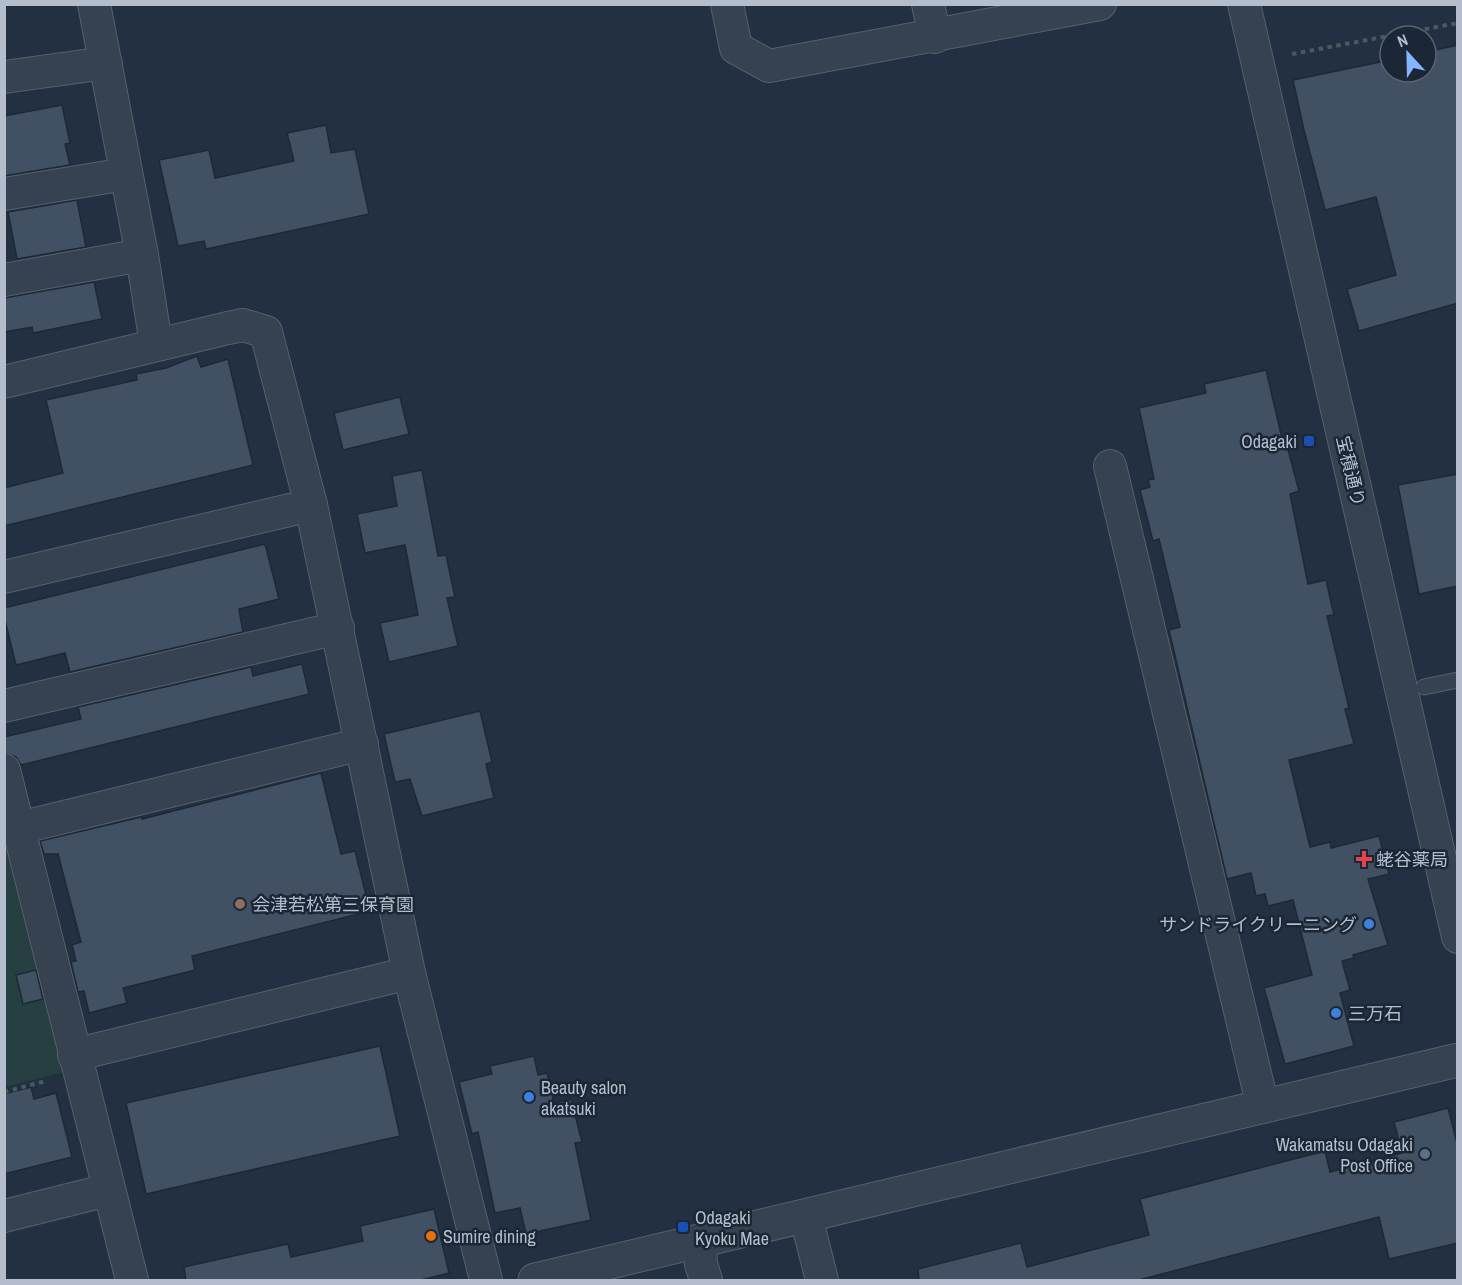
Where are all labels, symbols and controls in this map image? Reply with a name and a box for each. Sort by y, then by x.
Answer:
north arrow [1378,24,1438,84]
text: N [1394,28,1411,52]
place label: Odagaki [1241,429,1297,454]
street label: 宝積通り [1331,433,1371,509]
marker: Odagaki [1302,434,1316,448]
place label: 蛯谷薬局 [1376,847,1448,872]
marker: 蛯谷薬局 [1357,852,1371,866]
place label: 会津若松第三保育園 [252,892,414,917]
marker: 会津若松第三保育園 [233,897,247,911]
place label: サンドライクリーニング [1159,912,1357,937]
marker: サンドライクリーニング [1362,917,1376,931]
place label: 三万石 [1348,1001,1402,1026]
marker: 三万石 [1329,1006,1343,1020]
place label: Beauty salon akatsuki [541,1075,626,1121]
marker: Beauty salon akatsuki [522,1090,536,1104]
place label: Wakamatsu Odagaki Post Office [1276,1132,1413,1178]
marker: Wakamatsu Odagaki Post Office [1418,1147,1432,1161]
place label: Odagaki Kyoku Mae [695,1205,769,1251]
marker: Odagaki Kyoku Mae [676,1220,690,1234]
place label: Sumire dining [443,1224,537,1249]
marker: Sumire dining [424,1229,438,1243]

